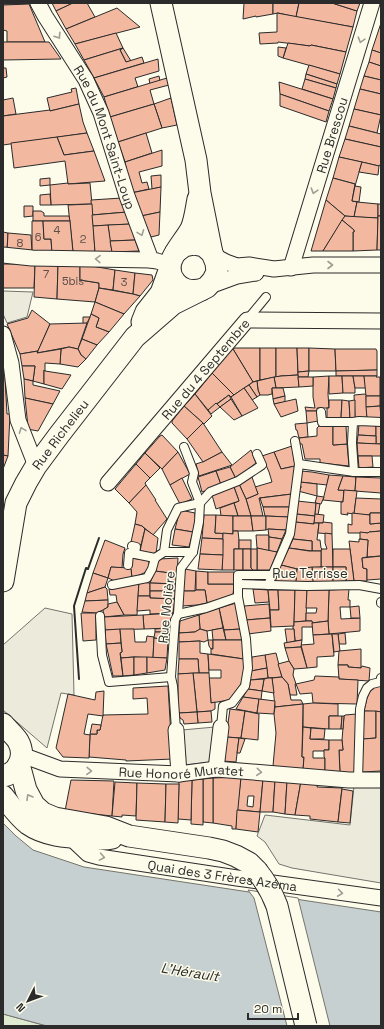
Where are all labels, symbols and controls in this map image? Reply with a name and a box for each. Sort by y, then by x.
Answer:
one-way arrow [54,32,61,39]
one-way arrow [357,37,366,44]
street label: Rue du Mont Saint-Loup [70,62,139,212]
street label: Rue Brescou [312,95,352,175]
one-way arrow [310,188,319,195]
house number: 4 [54,223,61,237]
one-way arrow [136,229,144,236]
house number: 6 [35,230,42,244]
house number: 2 [80,232,87,246]
house number: 8 [17,236,24,250]
one-way arrow [95,255,101,264]
one-way arrow [327,261,333,269]
house number: 7 [43,267,49,281]
house number: 5bis [62,274,84,288]
house number: 3 [121,275,128,289]
street label: Rue du 4 Septembre [158,315,254,423]
street label: Rue Richelieu [28,396,93,473]
one-way arrow [18,426,26,433]
street label: Rue Terrisse [272,565,348,582]
street label: Rue Molière [154,570,179,644]
street label: Rue Honoré Muratet [118,761,244,783]
one-way arrow [86,766,92,775]
one-way arrow [256,768,262,777]
one-way arrow [27,793,34,801]
one-way arrow [99,852,105,861]
street label: Quai des 3 Frères Azéma [146,857,299,895]
one-way arrow [337,888,343,897]
water label: L'Hérault [160,959,222,986]
north arrow [8,981,48,1021]
scale bar [248,995,298,1021]
text: N [13,1000,28,1015]
text: 20 m [254,1001,282,1017]

